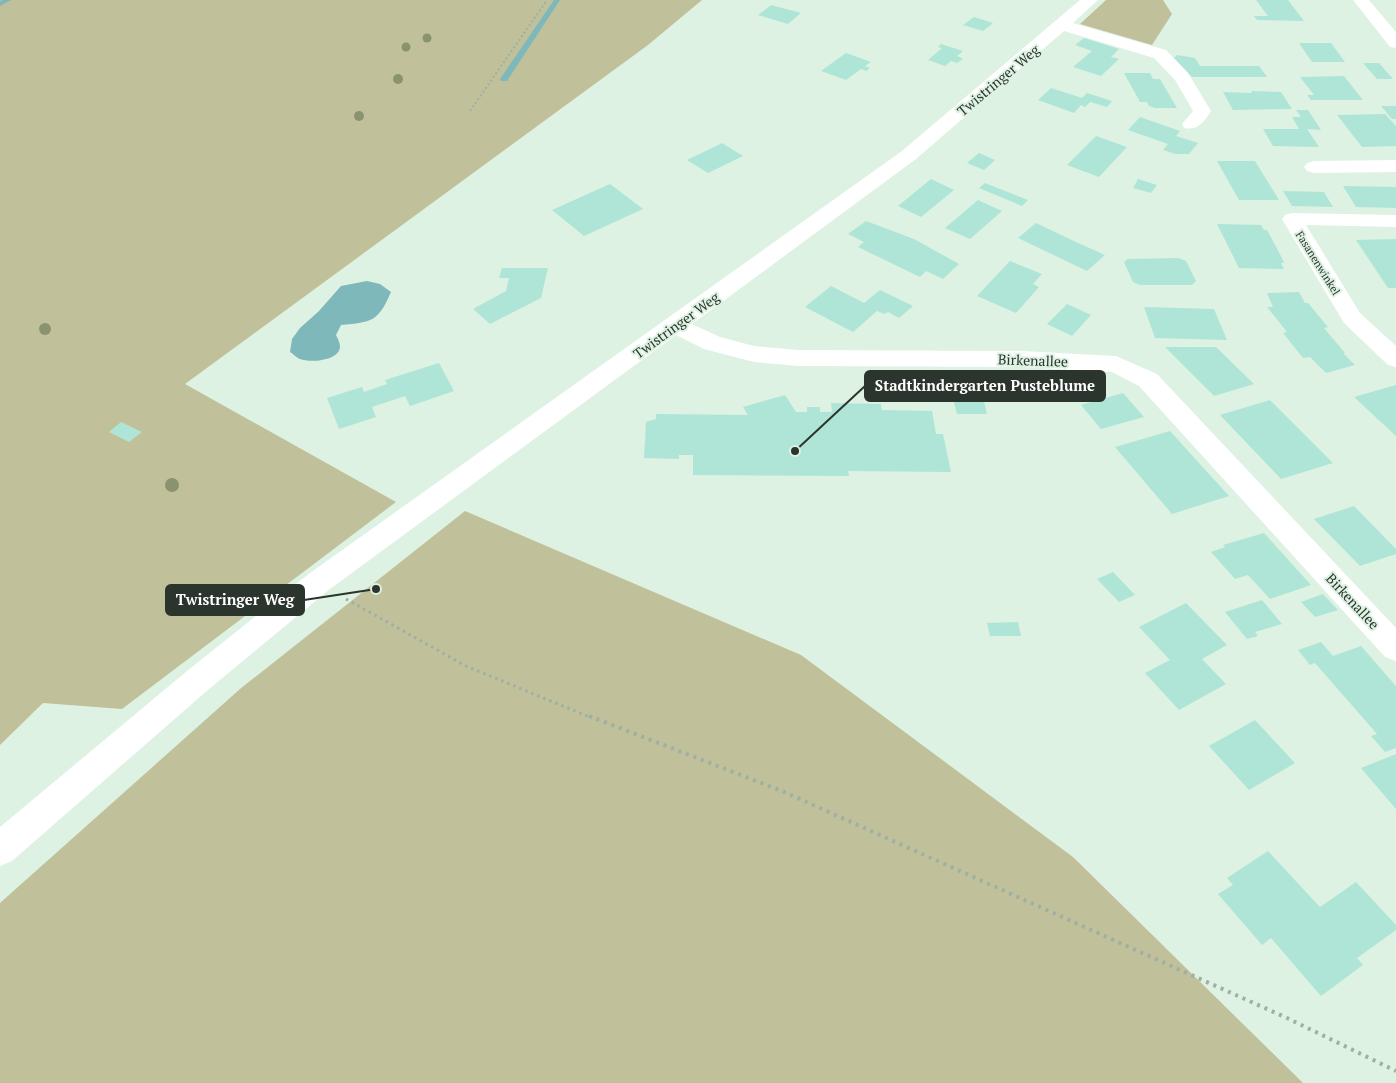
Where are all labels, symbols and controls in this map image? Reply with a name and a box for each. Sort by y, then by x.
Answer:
street label: Twistringer Weg [953,40,1044,120]
street label: Fasanenwinkel [1293,228,1343,298]
street label: Twistringer Weg [629,287,723,363]
street label: Birkenallee [998,349,1068,371]
callout: Stadtkindergarten Pusteblume [865,371,1105,401]
text: Stadtkindergarten Pusteblume [875,375,1095,395]
street label: Birkenallee [1322,569,1384,633]
callout: Twistringer Weg [166,585,304,615]
text: Twistringer Weg [176,589,295,609]

